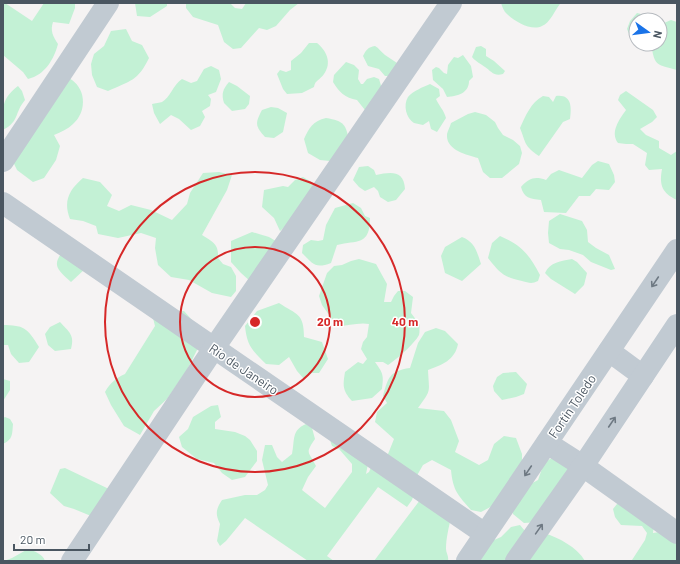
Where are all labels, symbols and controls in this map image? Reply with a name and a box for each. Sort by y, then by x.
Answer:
north arrow [628,12,668,52]
text: N [651,29,665,40]
one-way arrow [651,277,659,288]
text: 20 m [317,314,343,328]
text: 40 m [392,314,418,328]
centre of rings [248,315,262,329]
street label: Río de Janeiro [206,340,282,398]
street label: Fortín Toledo [545,371,599,441]
one-way arrow [608,417,616,428]
one-way arrow [523,466,532,477]
one-way arrow [535,524,543,535]
scale bar [14,526,89,552]
text: 20 m [20,532,46,546]

